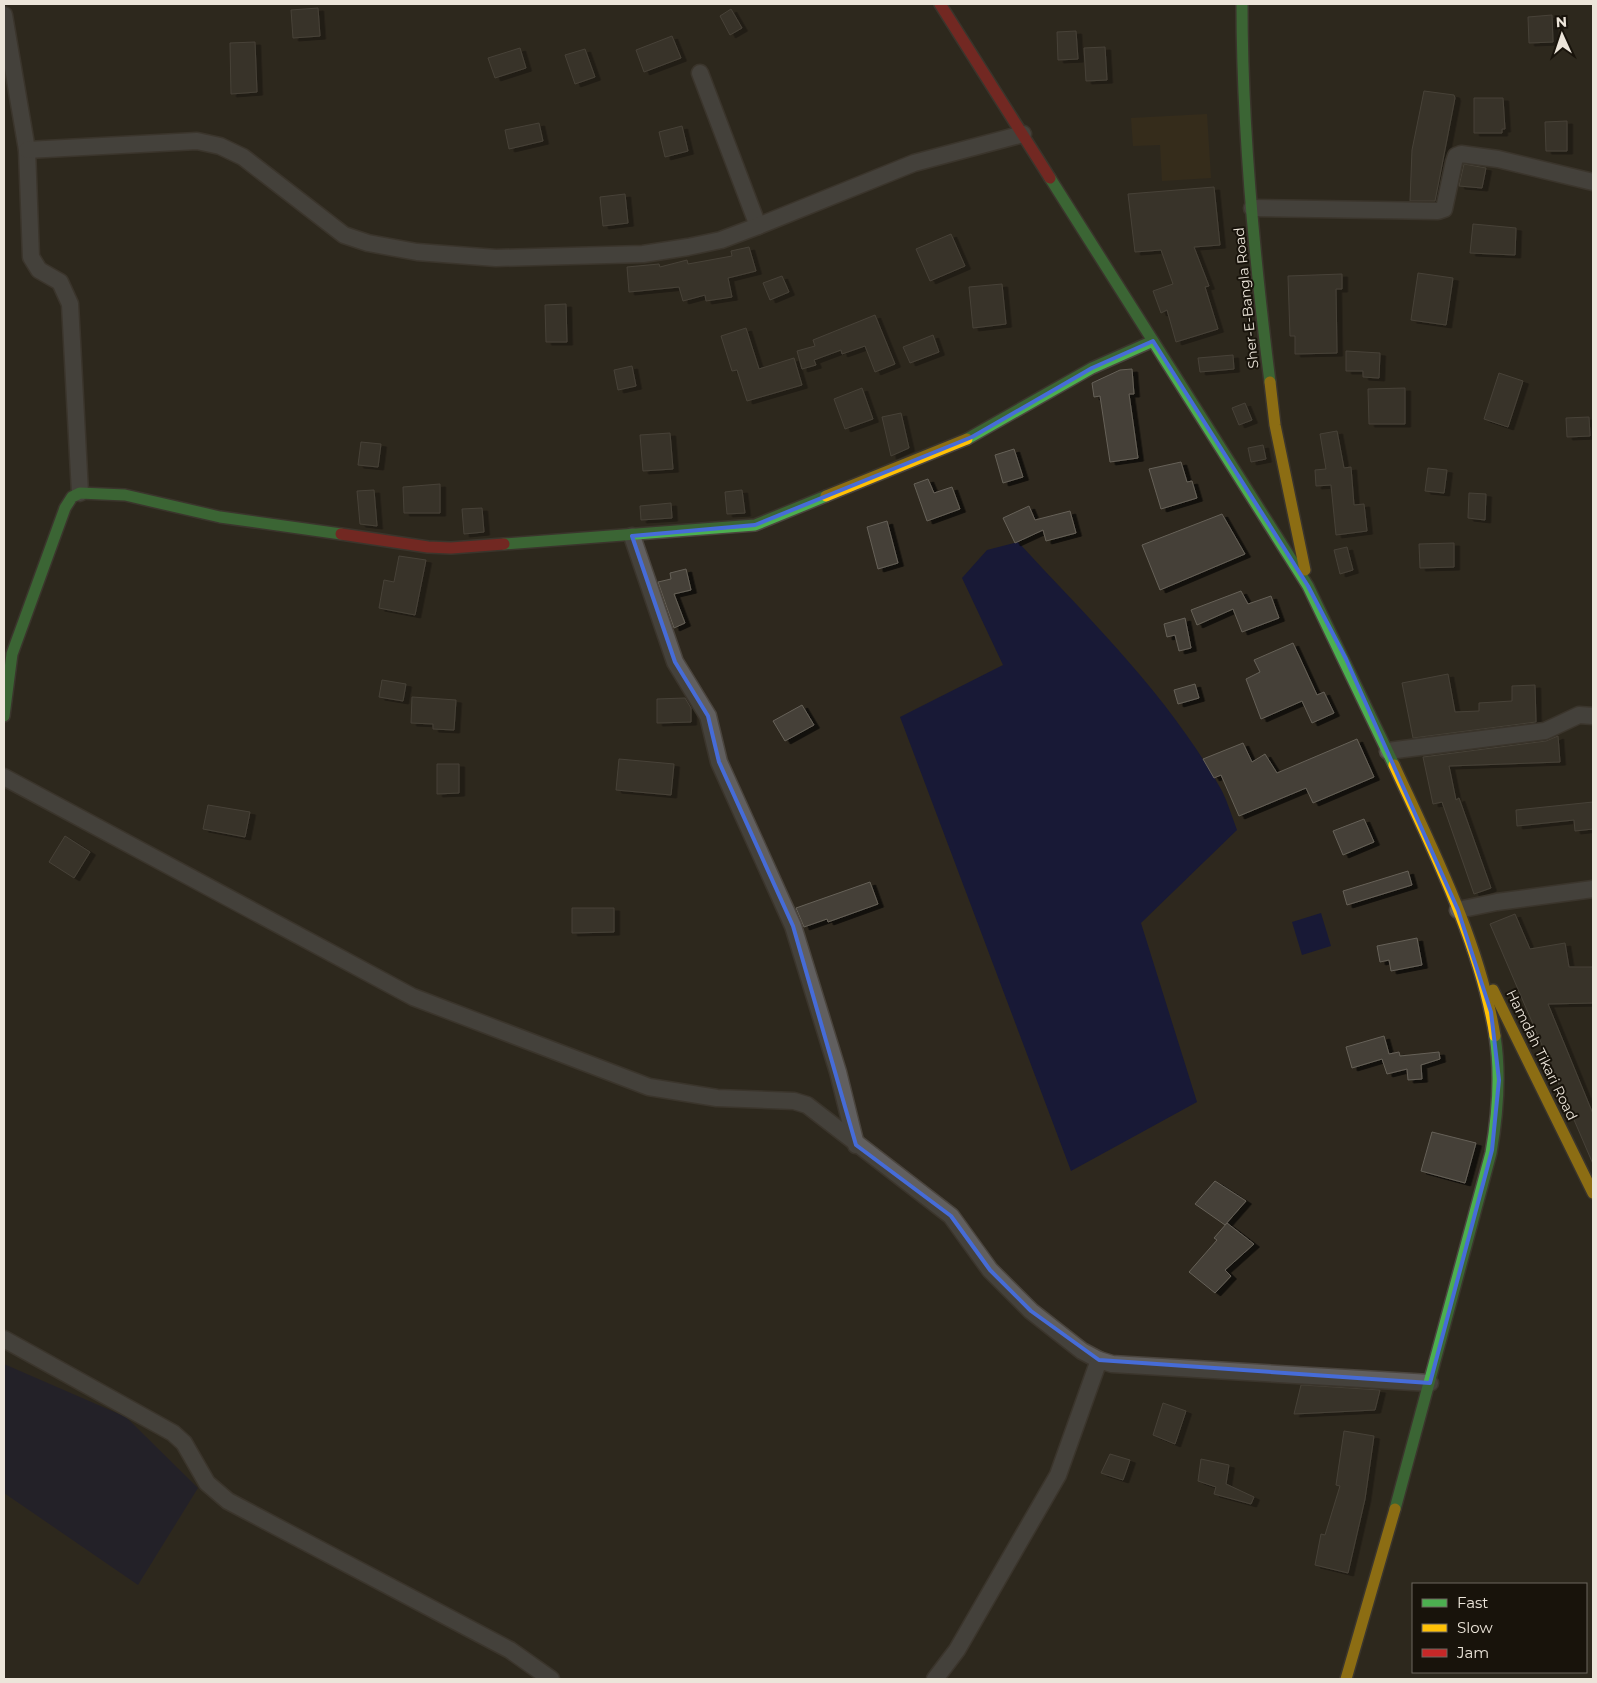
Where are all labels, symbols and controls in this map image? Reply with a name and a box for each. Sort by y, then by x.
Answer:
north arrow [1537,10,1587,60]
text: N [1555,13,1567,31]
street label: Sher-E-Bangla Road [1230,226,1262,370]
street label: Hamdah Tikari Road [1503,987,1581,1123]
legend [1412,1583,1587,1673]
text: Fast [1457,1593,1488,1612]
text: Slow [1457,1618,1493,1637]
text: Jam [1456,1643,1489,1662]

